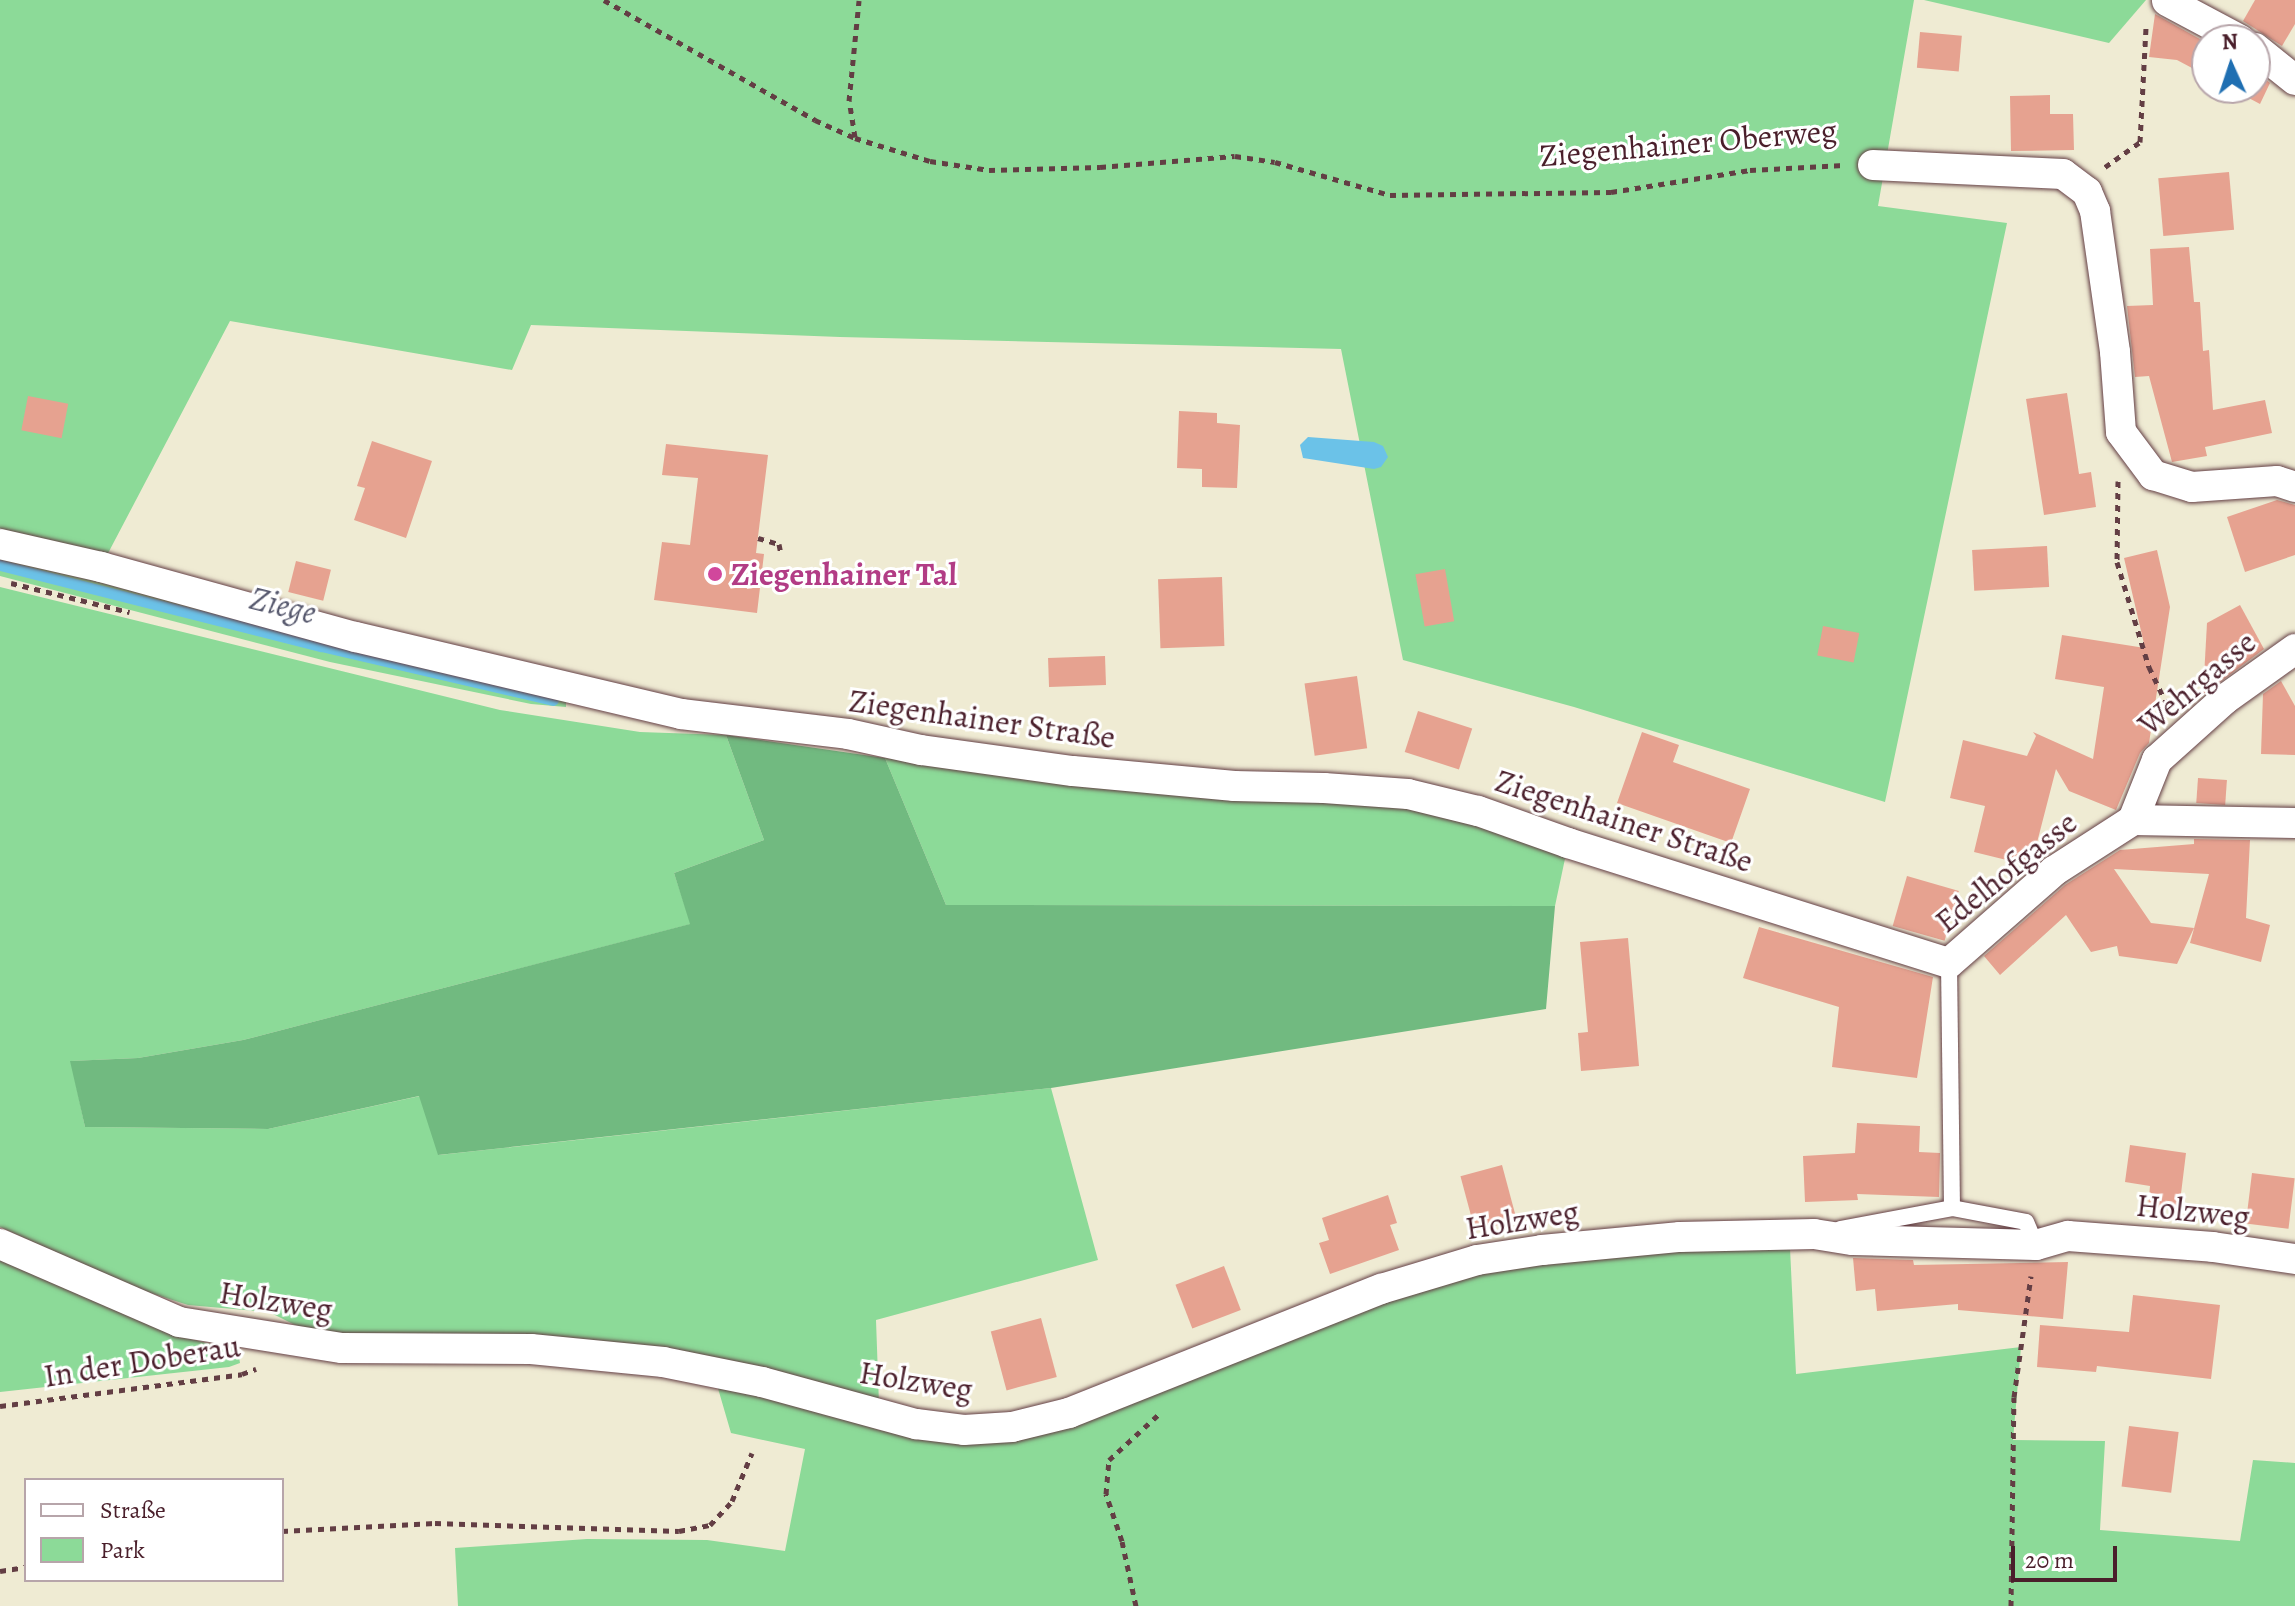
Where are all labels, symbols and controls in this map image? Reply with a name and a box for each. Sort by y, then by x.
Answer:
north arrow [2191,24,2271,104]
text: N [2221,27,2239,57]
street label: Ziegenhainer Oberweg [1538,111,1838,175]
place label: Ziegenhainer Tal [731,555,957,593]
marker: Ziegenhainer Tal [706,565,724,583]
water label: Ziege [246,577,320,633]
street label: Wehrgasse [2130,623,2264,743]
street label: Ziegenhainer Straße [847,681,1117,757]
street label: Ziegenhainer Straße [1491,761,1757,881]
street label: Edelhofgasse [1927,803,2085,941]
street label: Holzweg [2134,1186,2252,1236]
street label: Holzweg [1463,1192,1581,1248]
street label: Holzweg [217,1273,335,1329]
street label: In der Doberau [41,1327,243,1395]
street label: Holzweg [857,1353,975,1409]
legend [24,1478,284,1582]
text: Straße [100,1494,166,1526]
scale bar [2015,1530,2121,1580]
text: Park [100,1534,145,1566]
text: 20 m [2025,1544,2074,1576]

